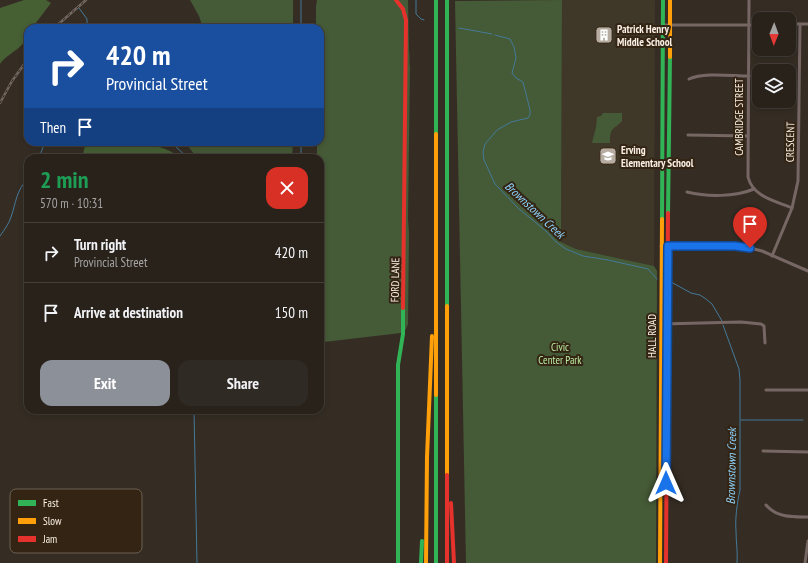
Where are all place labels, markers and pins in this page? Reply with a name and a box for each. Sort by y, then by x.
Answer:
place label: Patrick Henry Middle School [617,22,673,49]
building icon: Patrick Henry Middle School [594,25,614,45]
place label: Erving Elementary School [621,143,694,170]
school or university icon: Erving Elementary School [598,146,618,166]
pin [733,207,767,248]

